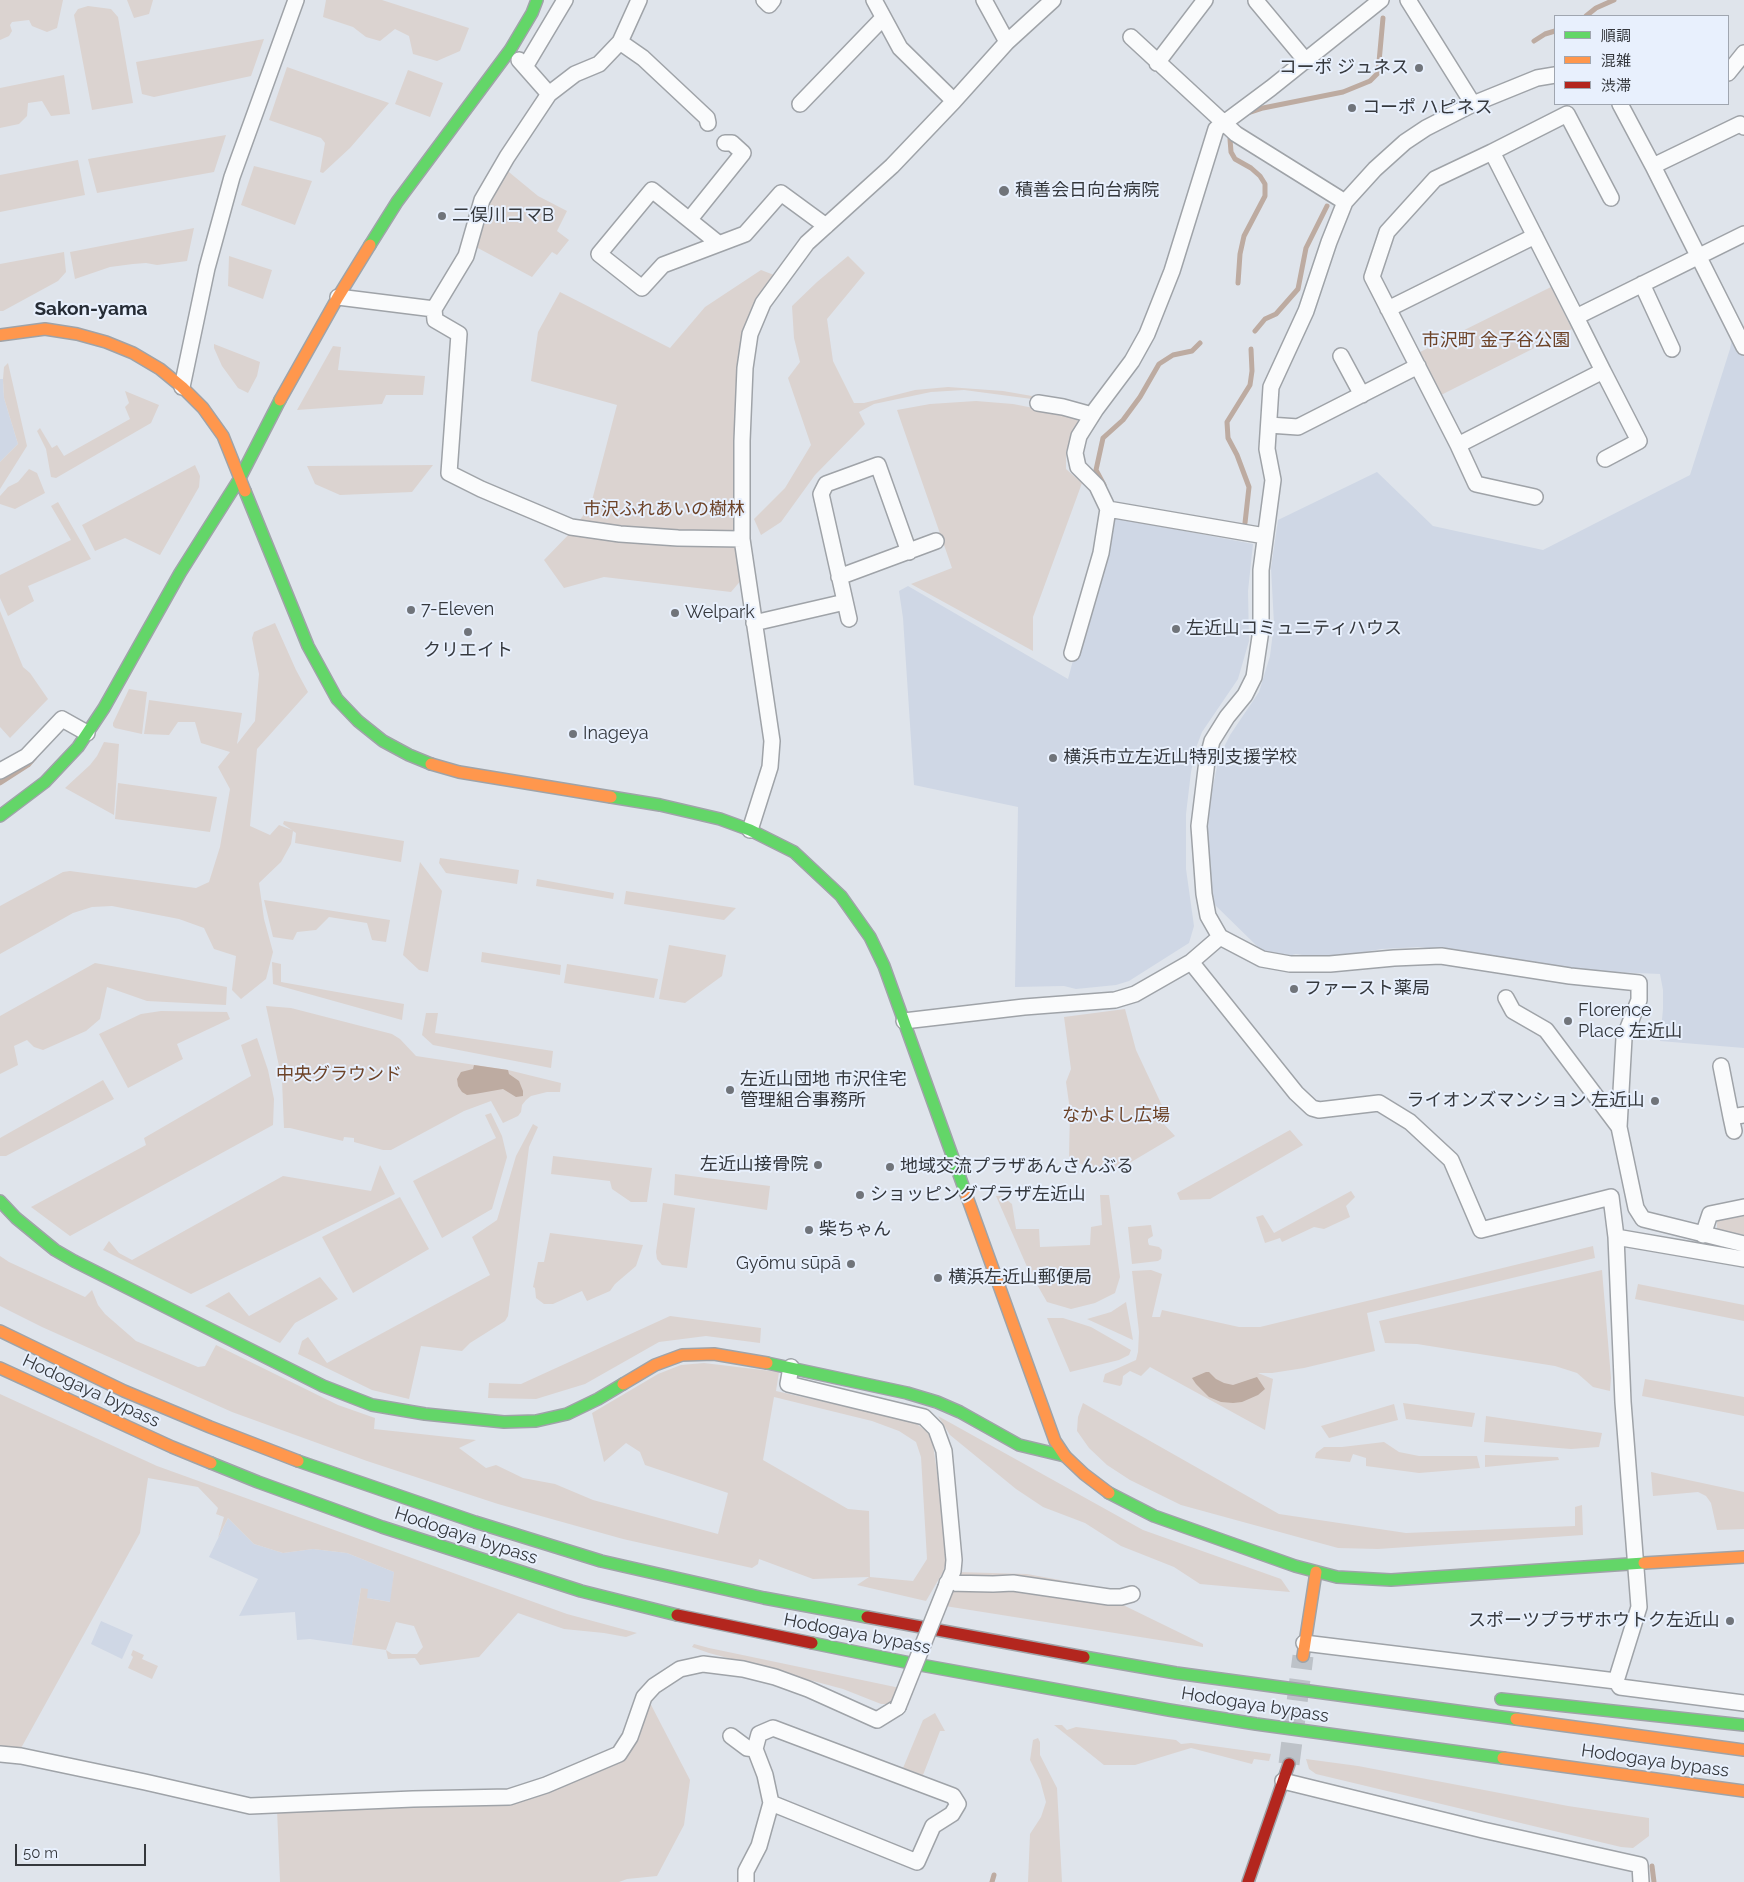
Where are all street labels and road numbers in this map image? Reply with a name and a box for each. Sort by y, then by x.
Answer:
street label: Hodogaya bypass [19,1350,163,1432]
street label: Hodogaya bypass [392,1503,540,1569]
street label: Hodogaya bypass [782,1609,932,1659]
street label: Hodogaya bypass [1180,1683,1330,1727]
street label: Hodogaya bypass [1580,1740,1730,1782]

